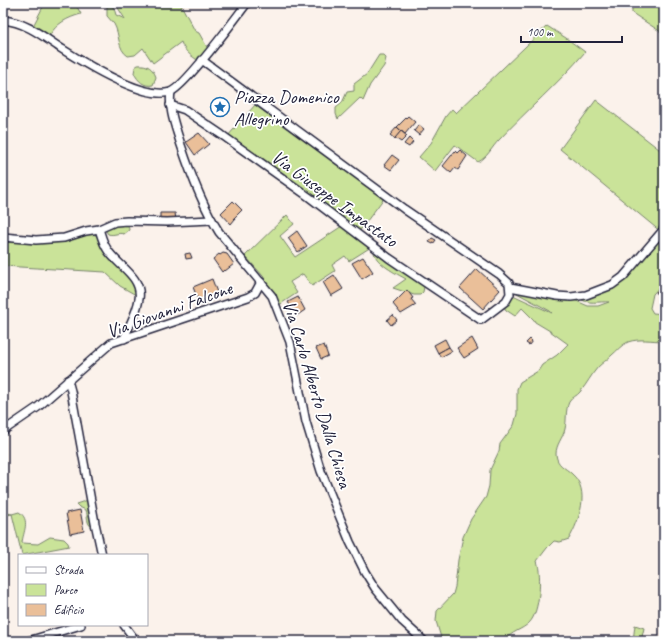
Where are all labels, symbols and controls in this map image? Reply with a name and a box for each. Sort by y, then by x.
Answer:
scale bar [521,18,622,44]
text: 100 m [527,24,554,40]
place label: Piazza Domenico Allegrino [234,85,340,131]
place icon: Piazza Domenico Allegrino [209,96,231,118]
street label: Via Giuseppe Impastato [267,145,403,253]
street label: Via Giovanni Falcone [103,276,237,344]
street label: Via Carlo Alberto Dalla Chiesa [277,298,357,492]
legend [18,554,148,626]
text: Strada [54,562,84,578]
text: Parco [54,582,79,598]
text: Edificio [54,602,84,618]

